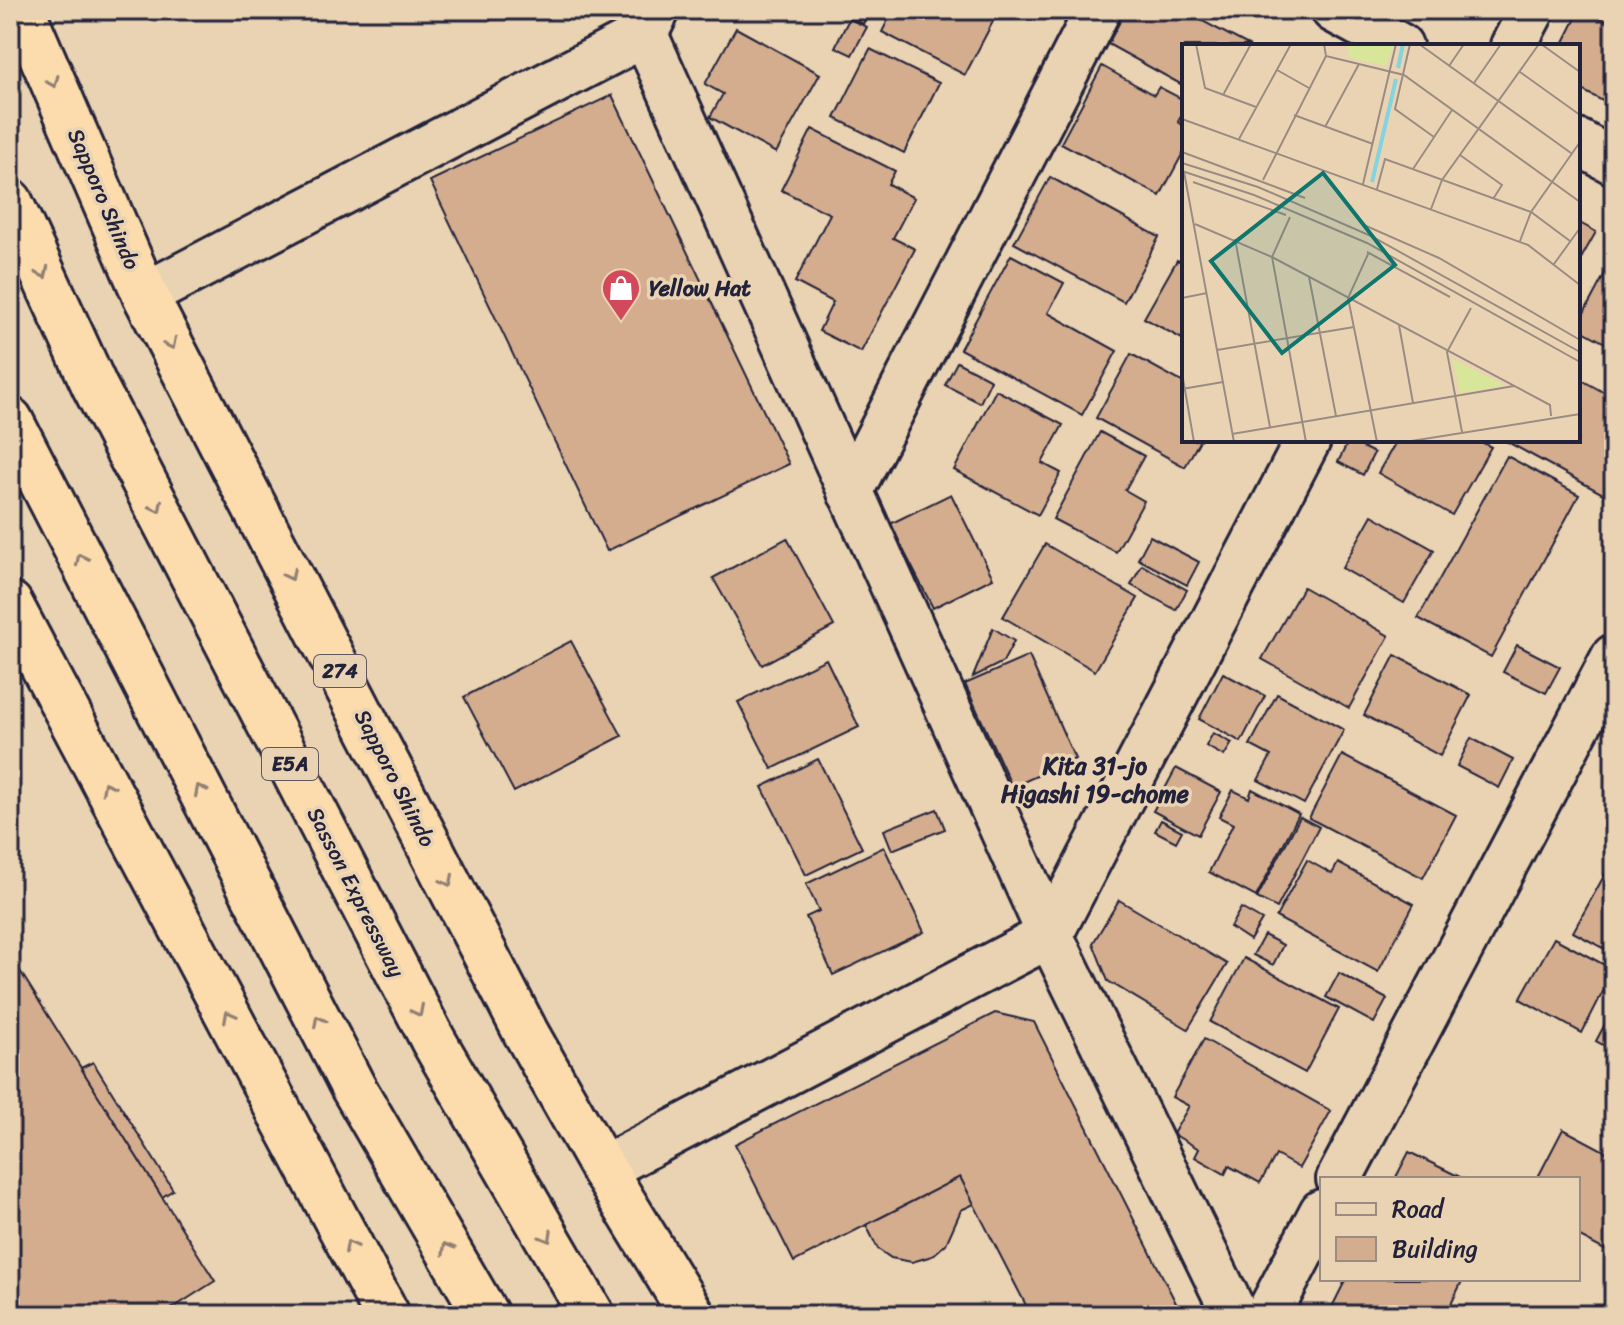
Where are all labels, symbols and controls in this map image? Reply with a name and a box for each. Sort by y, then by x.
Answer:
inset map [1182,44,1580,442]
one-way arrow [44,73,60,88]
street label: Sapporo Shindo [57,122,151,276]
one-way arrow [33,265,49,279]
shop icon: Yellow Hat [600,267,642,322]
place label: Yellow Hat [649,269,751,308]
one-way arrow [161,336,176,351]
one-way arrow [147,498,163,513]
one-way arrow [75,553,90,567]
one-way arrow [281,567,296,582]
road number: 274 [314,655,366,687]
street label: Sapporo Shindo [343,702,447,854]
district label: Kita 31-jo Higashi 19-chome [1001,745,1190,815]
road number: E5A [262,748,318,780]
one-way arrow [101,780,116,795]
one-way arrow [194,784,209,799]
street label: Sasson Expressway [296,800,416,985]
one-way arrow [438,873,454,887]
one-way arrow [408,1003,423,1018]
one-way arrow [223,1010,238,1025]
one-way arrow [313,1015,328,1030]
legend [1320,1177,1580,1281]
text: Road [1392,1188,1446,1230]
one-way arrow [537,1228,553,1243]
text: Building [1392,1228,1478,1270]
one-way arrow [345,1240,360,1254]
one-way arrow [441,1242,457,1257]

